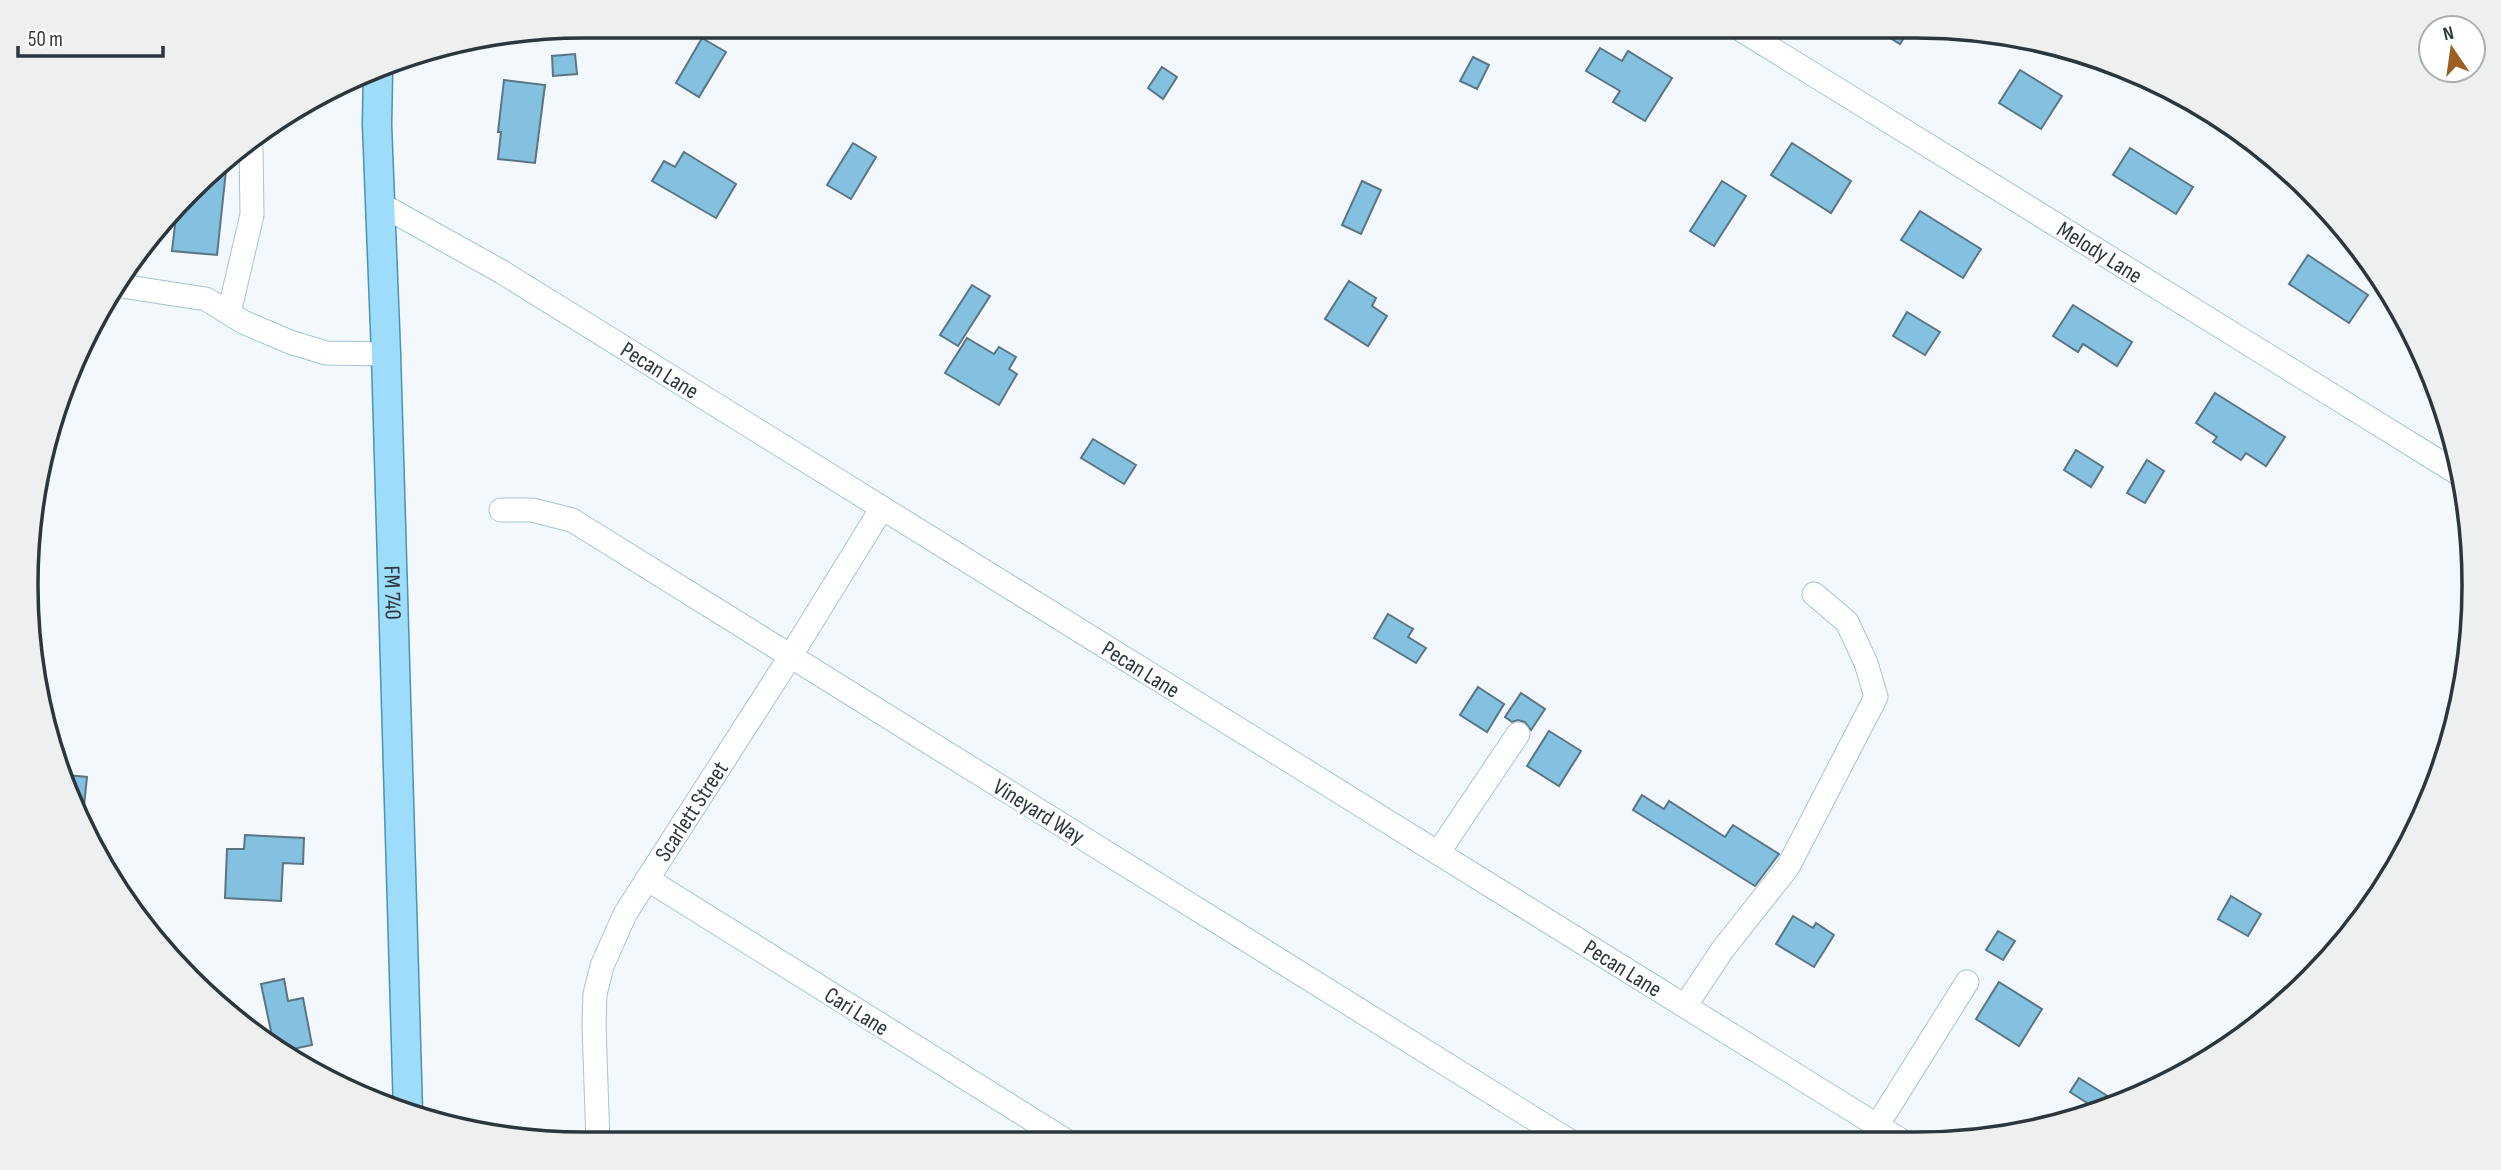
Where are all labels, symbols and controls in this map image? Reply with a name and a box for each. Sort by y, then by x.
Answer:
scale bar [18,14,163,58]
north arrow [2417,14,2487,84]
text: N [2441,22,2456,46]
text: 50 m [28,27,63,52]
street label: Melody Lane [2052,216,2147,290]
street label: Pecan Lane [615,336,704,406]
street label: FM 740 [377,565,407,620]
street label: Pecan Lane [1096,635,1185,705]
street label: Scarlett Street [649,756,735,867]
street label: Vineyard Way [988,773,1089,851]
street label: Pecan Lane [1578,934,1667,1004]
street label: Cari Lane [819,981,894,1042]

